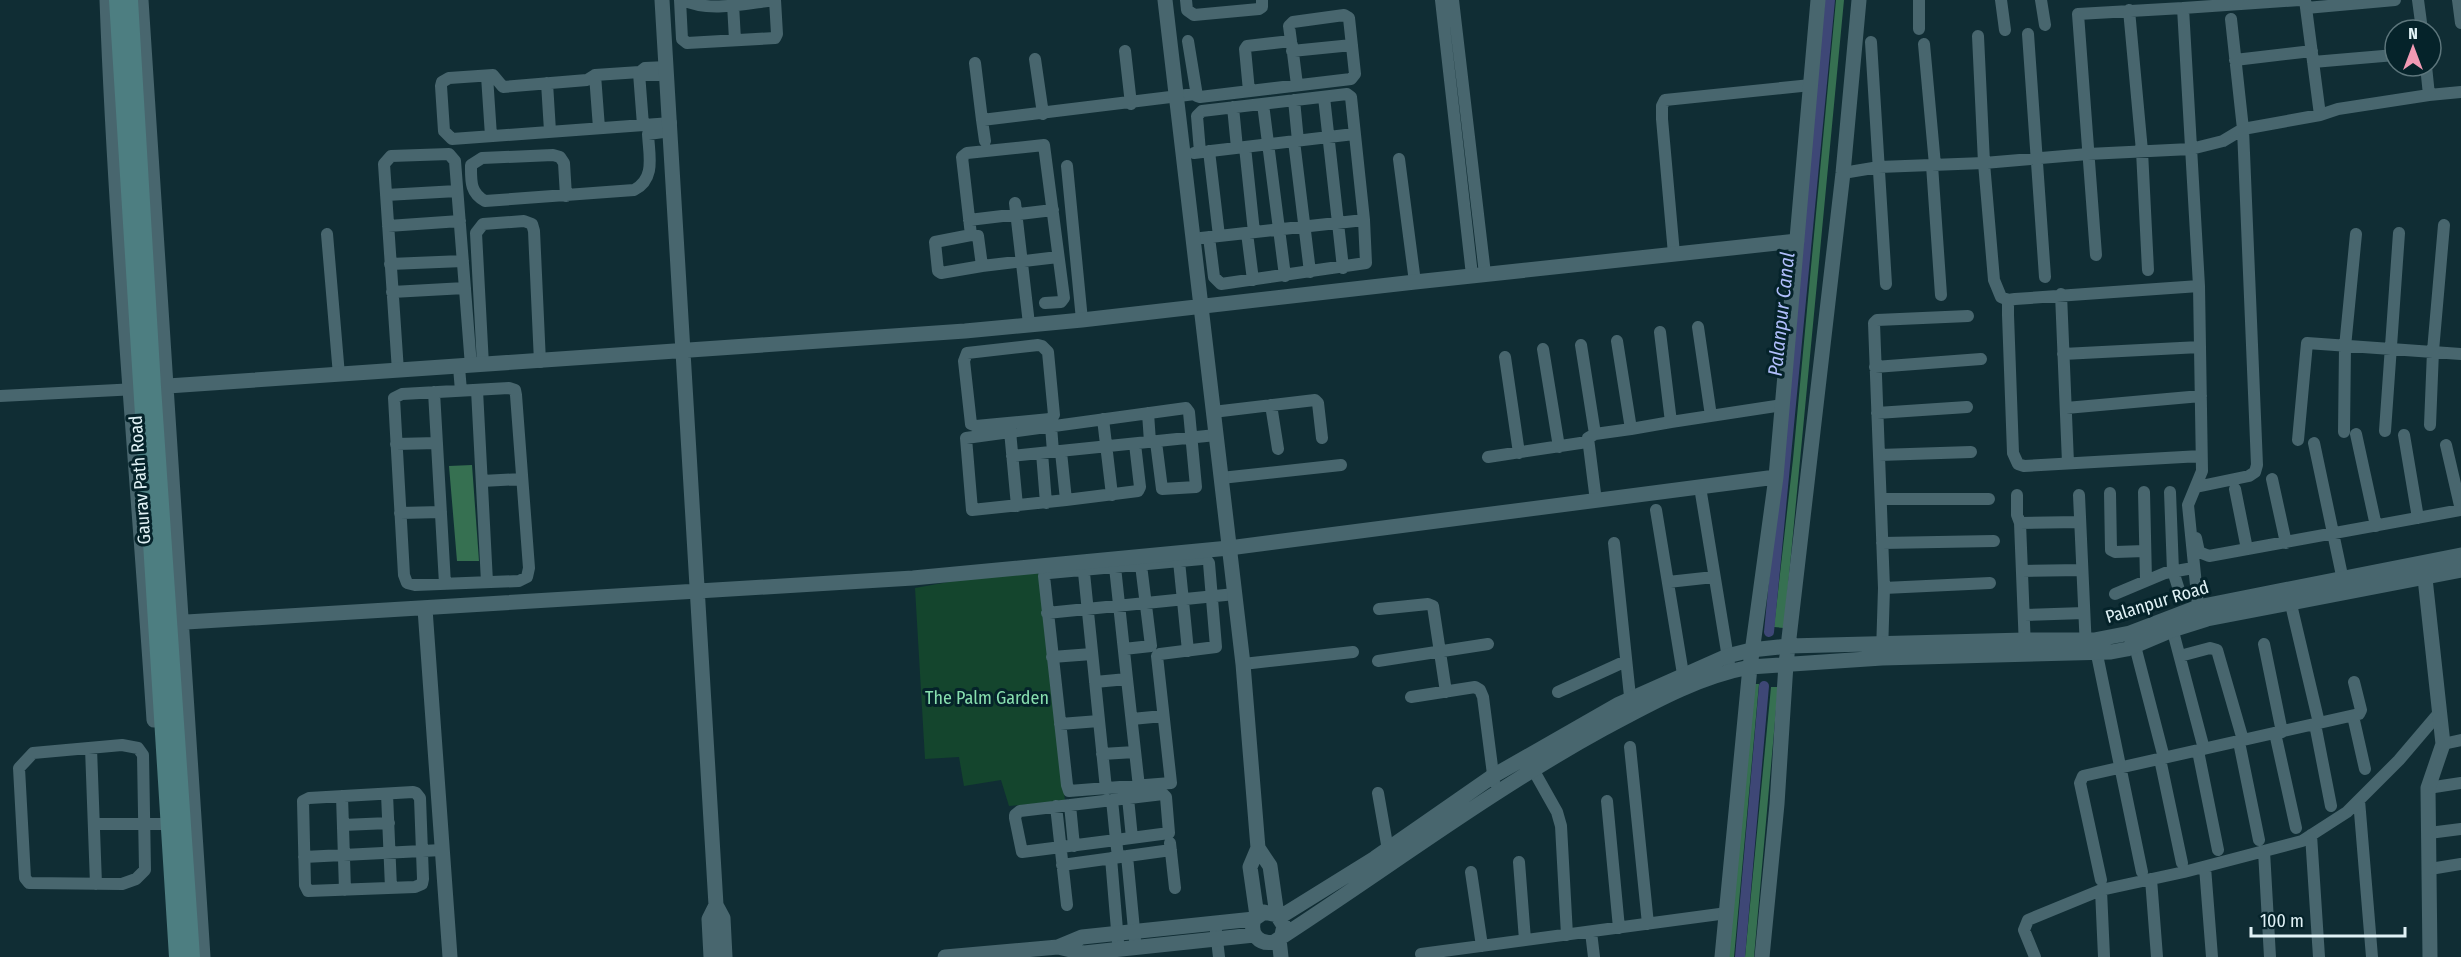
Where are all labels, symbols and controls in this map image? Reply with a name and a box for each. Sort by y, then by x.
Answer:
north arrow [2383,18,2443,78]
text: N [2408,24,2418,43]
water label: Palanpur Canal [1763,251,1799,377]
street label: Gaurav Path Road [125,415,155,545]
street label: Palanpur Road [2103,576,2211,628]
park label: The Palm Garden [925,687,1049,709]
scale bar [2251,900,2406,938]
text: 100 m [2260,910,2304,932]

